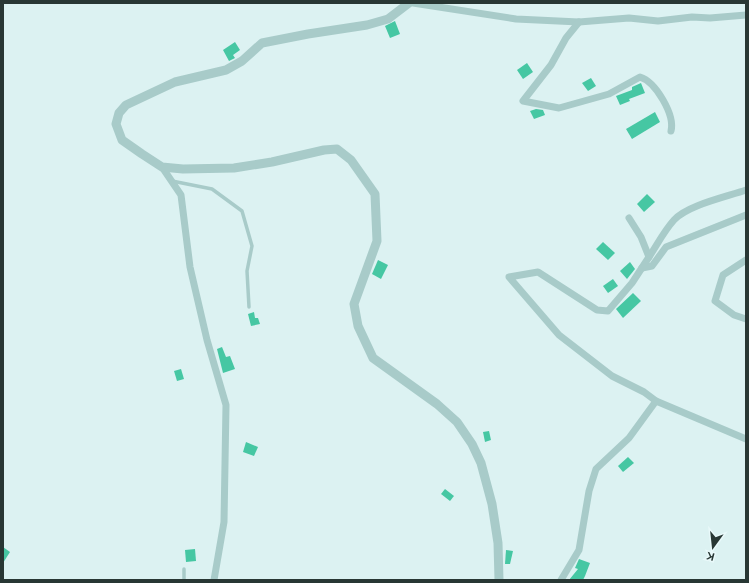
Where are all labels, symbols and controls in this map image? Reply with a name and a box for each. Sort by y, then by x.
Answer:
north arrow [693,527,733,567]
text: K [705,550,716,563]

